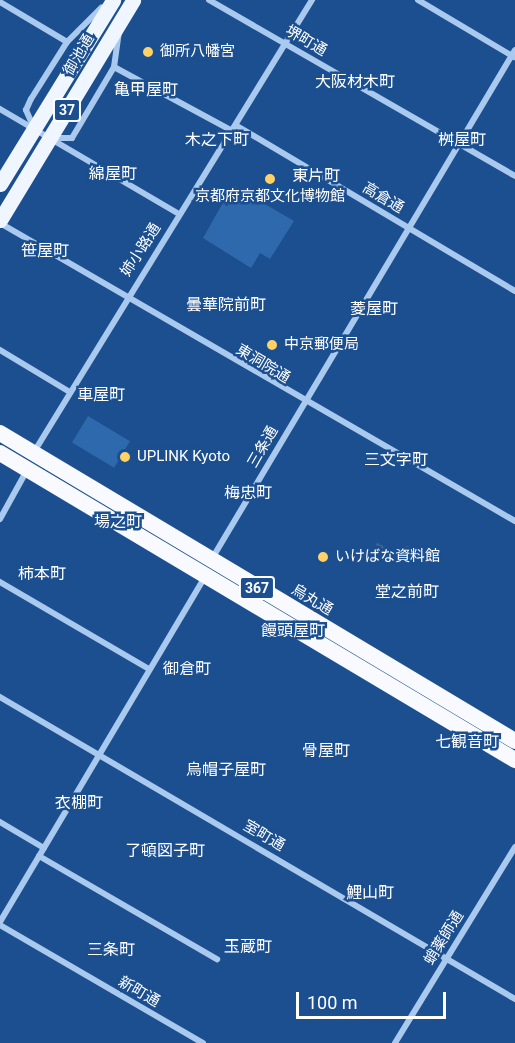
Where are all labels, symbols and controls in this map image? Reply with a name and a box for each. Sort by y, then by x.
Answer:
street label: 堺町通 [282,22,330,60]
street label: 御池通 [60,31,98,79]
place label: 御所八幡宮 [160,43,235,61]
marker: 御所八幡宮 [141,45,155,59]
district label: 大阪材木町 [315,72,395,92]
district label: 亀甲屋町 [114,80,178,100]
road number: 37 [52,99,82,121]
district label: 木之下町 [185,130,249,150]
district label: 桝屋町 [438,130,486,150]
district label: 綿屋町 [89,164,137,184]
district label: 東片町 [292,166,340,186]
marker: 京都府京都文化博物館 [263,172,277,186]
street label: 高倉通 [359,179,407,217]
place label: 京都府京都文化博物館 [195,188,345,206]
street label: 姉小路通 [117,220,165,280]
district label: 笹屋町 [21,241,69,261]
district label: 曇華院前町 [186,295,266,315]
district label: 菱屋町 [350,299,398,319]
place label: 中京郵便局 [284,336,359,354]
marker: 中京郵便局 [265,338,279,352]
street label: 東洞院通 [233,341,293,387]
district label: 車屋町 [77,385,125,405]
street label: 三条通 [244,423,282,471]
place label: UPLINK Kyoto [137,448,230,466]
marker: UPLINK Kyoto [118,450,132,464]
district label: 三文字町 [364,450,428,470]
district label: 梅忠町 [224,483,272,503]
district label: 場之町 [94,512,142,532]
place label: いけばな資料館 [335,548,440,566]
marker: いけばな資料館 [316,550,330,564]
district label: 柿本町 [18,564,66,584]
road number: 367 [238,577,276,599]
street label: 烏丸通 [288,581,336,619]
district label: 堂之前町 [375,582,439,602]
district label: 饅頭屋町 [261,621,325,641]
district label: 御倉町 [163,659,211,679]
district label: 七観音町 [435,732,499,752]
district label: 骨屋町 [302,741,350,761]
district label: 烏帽子屋町 [186,760,266,780]
district label: 衣棚町 [55,793,103,813]
street label: 室町通 [240,817,288,855]
district label: 了頓図子町 [125,841,205,861]
district label: 鯉山町 [346,883,394,903]
street label: 蛸薬師通 [420,908,468,968]
district label: 玉蔵町 [224,937,272,957]
district label: 三条町 [87,940,135,960]
street label: 新町通 [115,973,163,1011]
scale bar [299,980,449,1018]
text: 100 m [307,992,358,1013]

